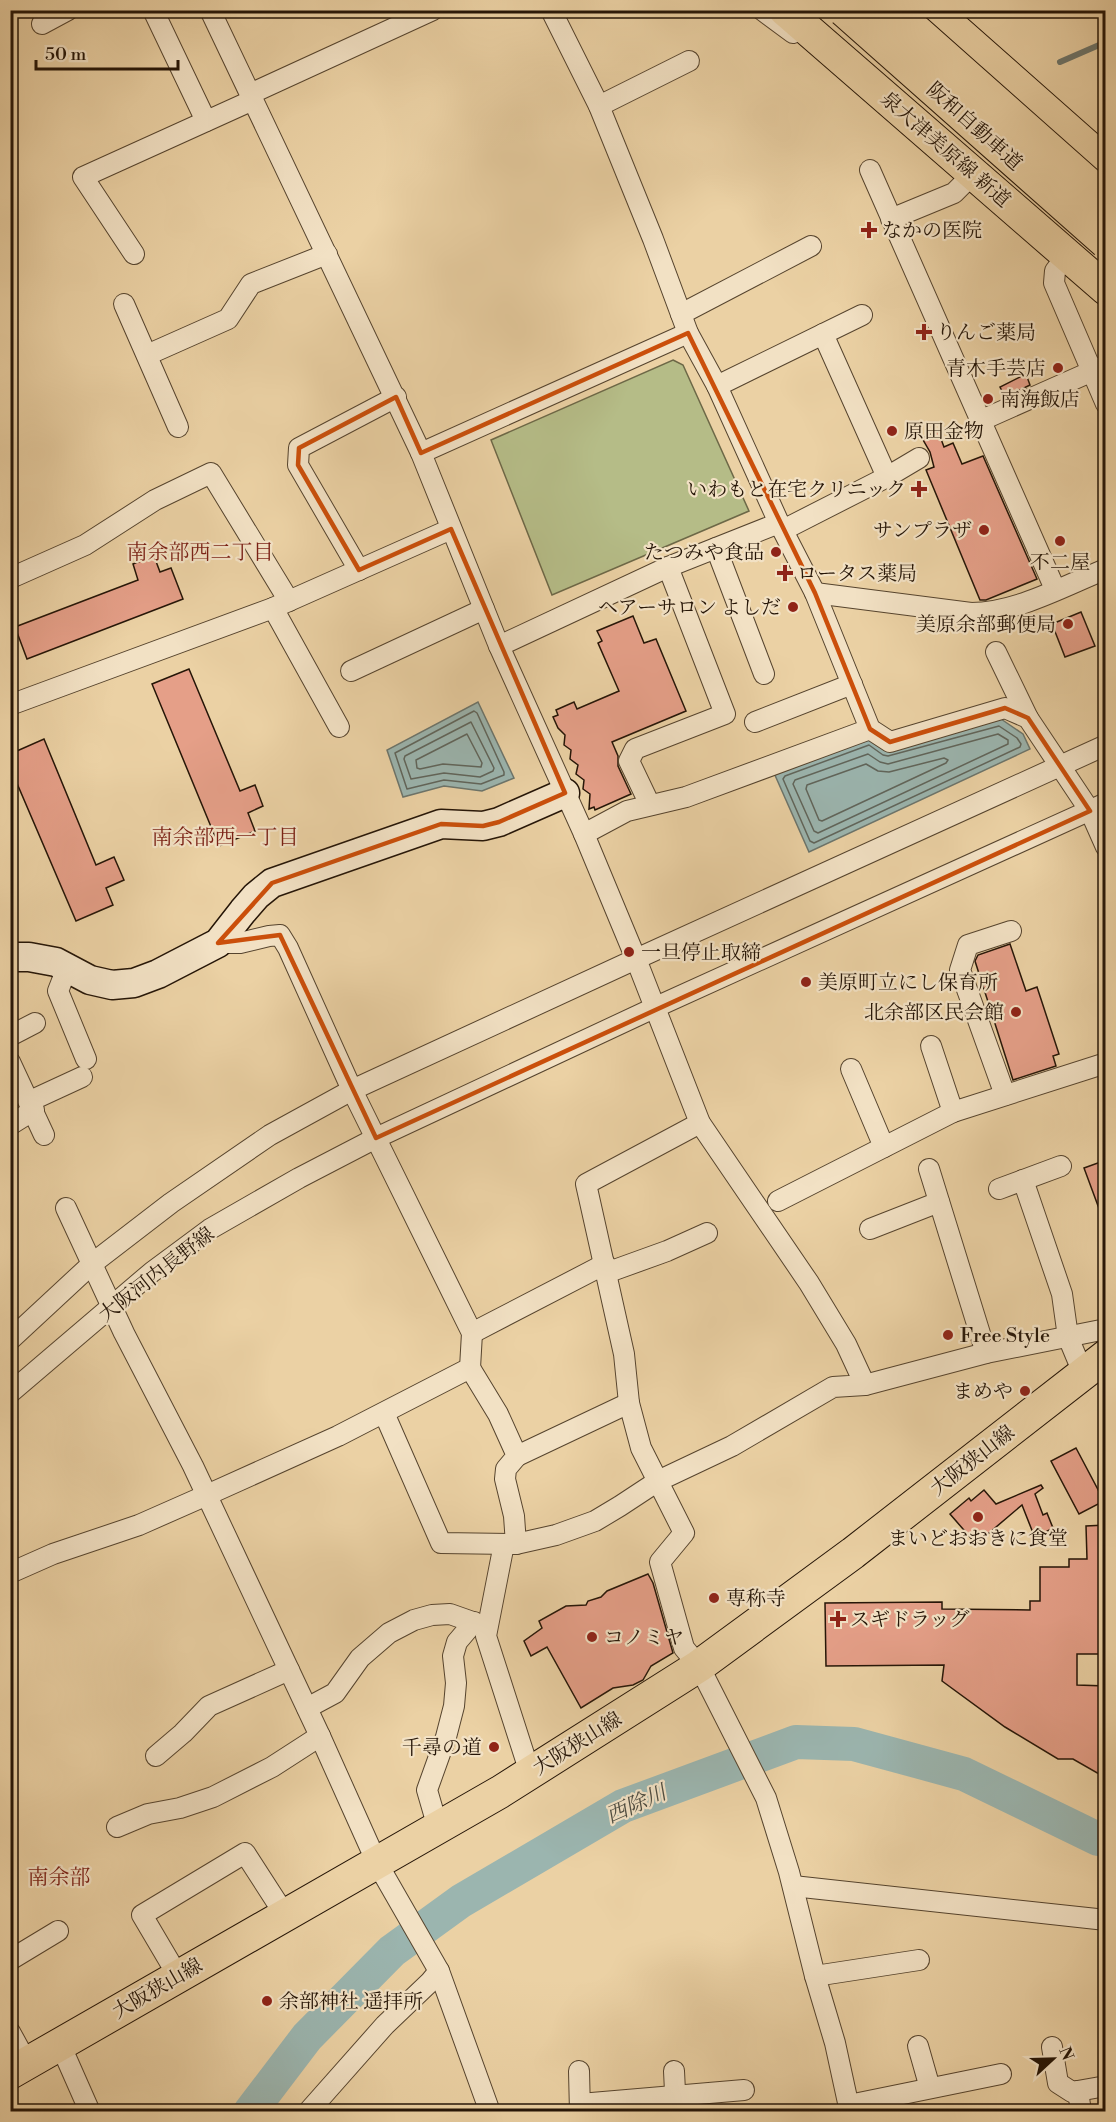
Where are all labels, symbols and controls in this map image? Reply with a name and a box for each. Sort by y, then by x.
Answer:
scale bar [36,33,178,71]
text: 50 m [45,43,87,66]
street label: 阪和自動車道 [921,78,1027,177]
street label: 泉大津美原線 新道 [875,87,1015,213]
place label: なかの医院 [882,219,982,244]
marker: なかの医院 [860,221,878,239]
place label: りんご薬局 [936,321,1036,346]
marker: りんご薬局 [917,325,931,339]
place label: 青木手芸店 [946,357,1046,382]
marker: 青木手芸店 [1051,361,1065,375]
place label: 南海飯店 [1000,388,1080,413]
marker: 南海飯店 [981,392,995,406]
place label: 原田金物 [904,420,984,445]
marker: 原田金物 [885,424,899,438]
place label: いわもと在宅クリニック [687,478,906,503]
marker: いわもと在宅クリニック [910,480,928,498]
place label: サンプラザ [873,519,972,544]
marker: サンプラザ [977,523,991,537]
marker: 不二屋 [1053,534,1067,548]
district label: 南余部西二丁目 [127,540,274,566]
place label: たつみや食品 [644,541,764,566]
marker: たつみや食品 [769,545,783,559]
place label: 不二屋 [1030,551,1090,576]
place label: ロータス薬局 [797,562,917,587]
marker: ロータス薬局 [778,566,792,580]
place label: ヘアーサロン よしだ [598,596,781,621]
marker: ヘアーサロン よしだ [786,600,800,614]
place label: 美原余部郵便局 [916,613,1056,638]
marker: 美原余部郵便局 [1061,617,1075,631]
district label: 南余部西一丁目 [152,825,299,851]
place label: 一旦停止取締 [641,941,761,966]
marker: 一旦停止取締 [622,945,636,959]
place label: 美原町立にし保育所 [818,971,998,996]
marker: 美原町立にし保育所 [799,975,813,989]
place label: 北余部区民会館 [864,1001,1004,1026]
marker: 北余部区民会館 [1009,1005,1023,1019]
street label: 大阪河内長野線 [94,1222,220,1328]
place label: Free Style [960,1324,1050,1349]
marker: Free Style [941,1328,955,1342]
place label: まめや [953,1380,1013,1405]
marker: まめや [1018,1384,1032,1398]
street label: 大阪狭山線 [926,1421,1020,1502]
marker: まいどおおきに食堂 [971,1510,985,1524]
place label: まいどおおきに食堂 [888,1527,1068,1552]
place label: 専称寺 [726,1587,786,1612]
marker: 専称寺 [707,1591,721,1605]
place label: スギドラッグ [850,1608,970,1633]
marker: スギドラッグ [831,1612,845,1626]
place label: コノミヤ [604,1626,684,1651]
marker: コノミヤ [585,1630,599,1644]
street label: 大阪狭山線 [529,1707,627,1781]
place label: 千尋の道 [402,1736,482,1761]
marker: 千尋の道 [487,1740,501,1754]
water label: 西除川 [602,1779,672,1830]
district label: 南余部 [28,1865,91,1891]
street label: 大阪狭山線 [108,1953,207,2025]
place label: 余部神社 遥拝所 [279,1990,423,2015]
marker: 余部神社 遥拝所 [260,1994,274,2008]
north arrow [1023,2029,1083,2089]
text: N [1054,2044,1078,2064]

